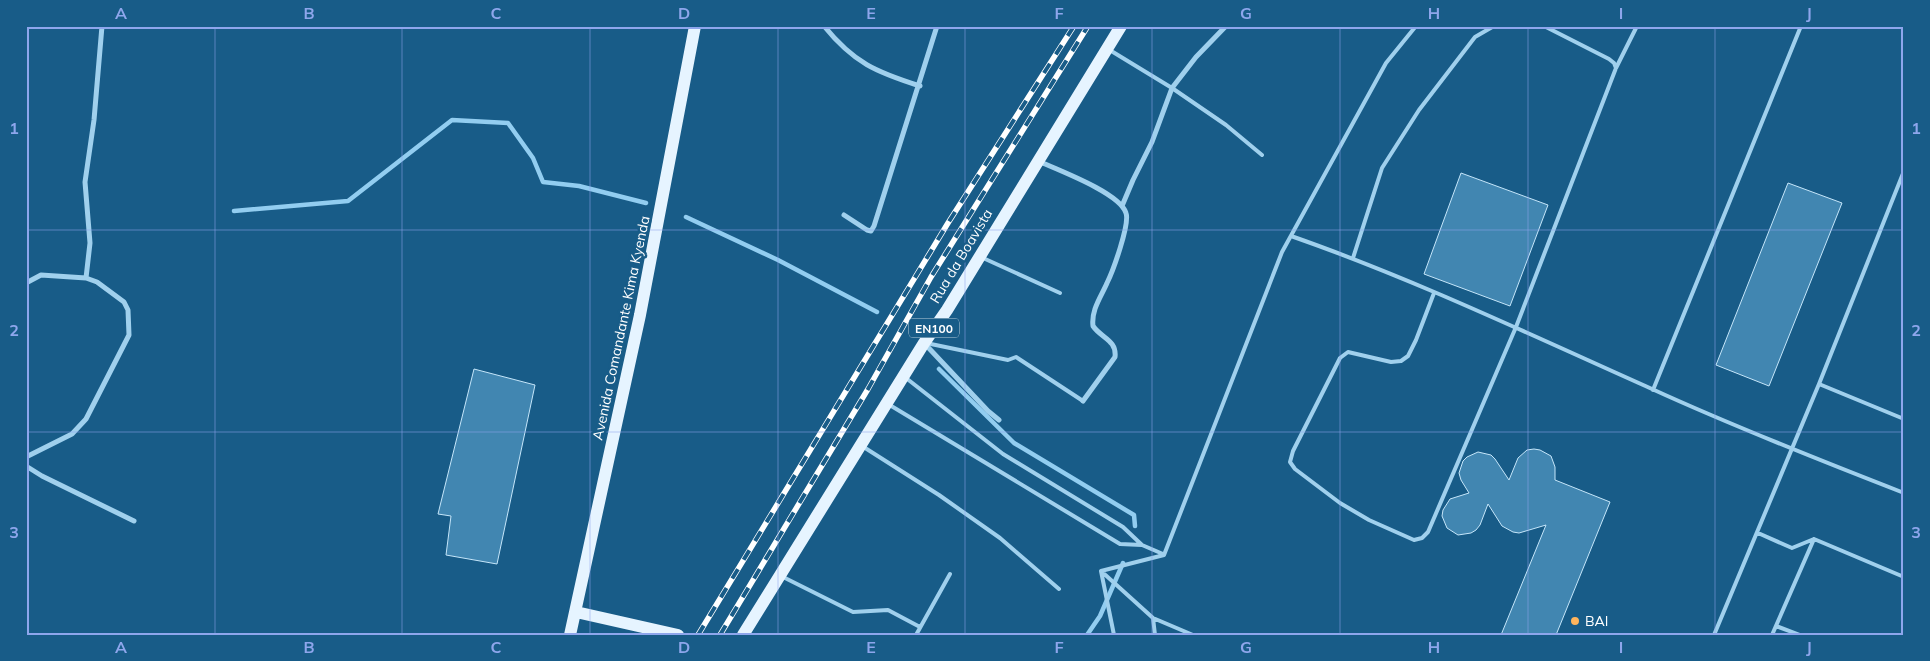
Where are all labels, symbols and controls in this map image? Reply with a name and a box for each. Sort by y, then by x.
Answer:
text: A [115,3,127,23]
text: B [303,3,315,23]
text: C [491,3,502,23]
text: D [678,3,690,23]
text: E [866,3,876,23]
text: F [1054,3,1064,23]
text: G [1240,3,1252,23]
text: H [1428,3,1440,23]
text: I [1619,3,1623,23]
text: J [1806,3,1812,23]
text: 1 [9,118,19,138]
text: 1 [1911,118,1921,138]
street label: Rua da Boavista [926,205,996,307]
street label: Avenida Comandante Kima Kyenda [588,214,654,442]
road number: EN100 [909,318,959,338]
text: 2 [9,320,19,340]
text: 2 [1911,320,1921,340]
text: 3 [9,522,19,542]
text: 3 [1911,522,1921,542]
place label: BAI [1585,612,1608,630]
marker: BAI [1569,615,1581,627]
text: A [115,637,127,657]
text: B [303,637,315,657]
text: C [491,637,502,657]
text: D [678,637,690,657]
text: E [866,637,876,657]
text: F [1054,637,1064,657]
text: G [1240,637,1252,657]
text: H [1428,637,1440,657]
text: I [1619,637,1623,657]
text: J [1806,637,1812,657]

